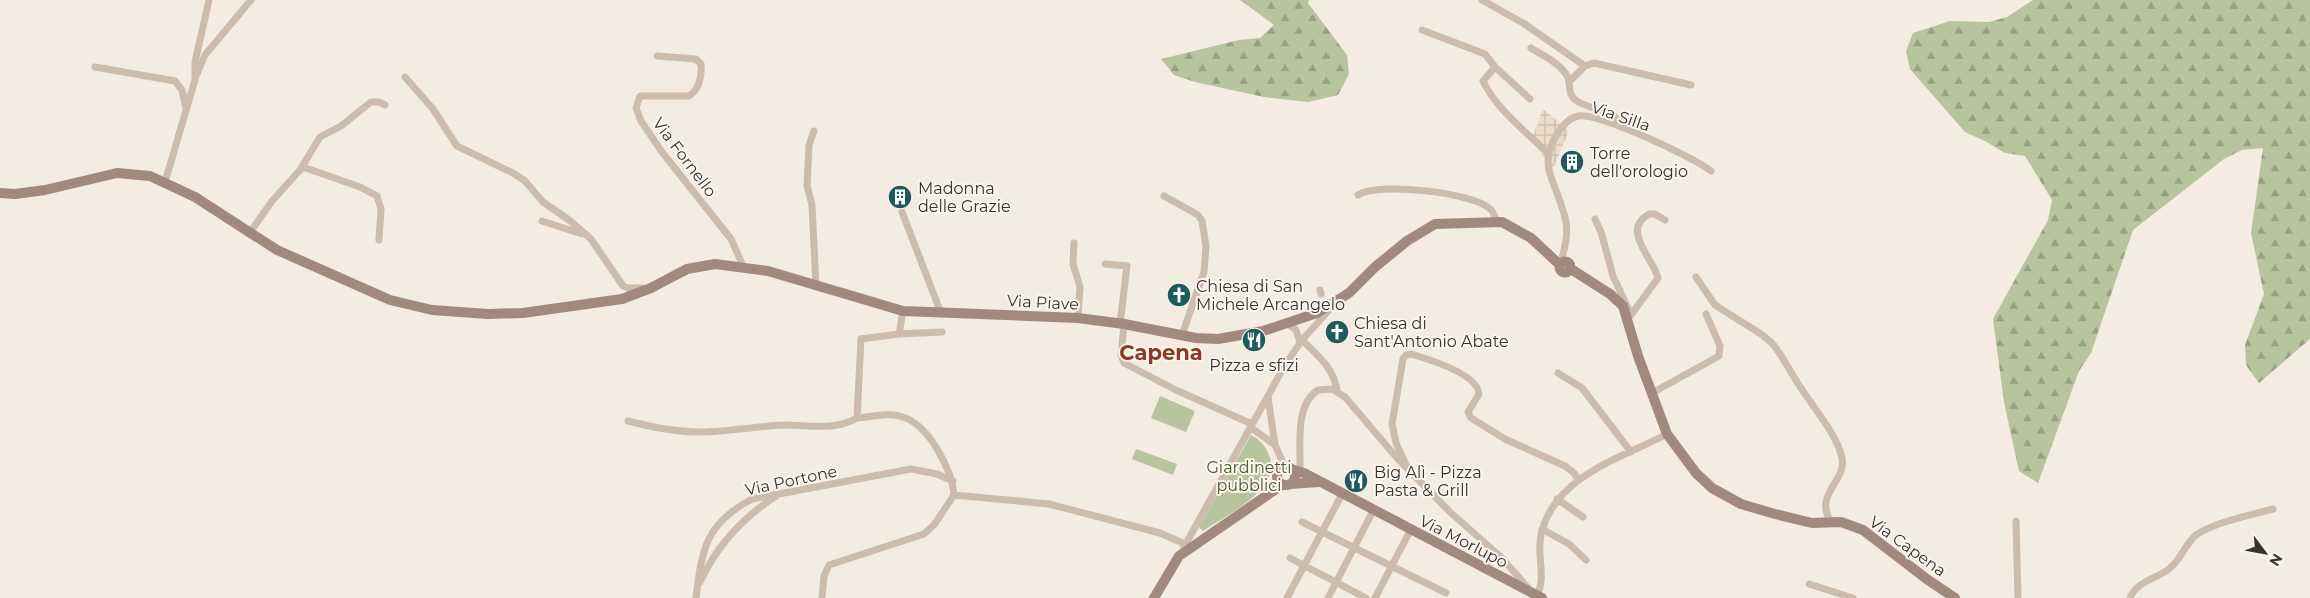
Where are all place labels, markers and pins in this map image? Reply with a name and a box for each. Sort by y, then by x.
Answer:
place label: Torre dell'orologio [1590,144,1688,181]
building icon: Torre dell'orologio [1559,149,1585,175]
place label: Madonna delle Grazie [918,179,1011,216]
building icon: Madonna delle Grazie [887,184,913,210]
place label: Chiesa di San Michele Arcangelo [1196,277,1345,314]
church icon: Chiesa di San Michele Arcangelo [1166,282,1192,308]
place label: Chiesa di Sant'Antonio Abate [1354,314,1509,351]
church icon: Chiesa di Sant'Antonio Abate [1324,319,1350,345]
restaurant icon: Pizza e sfizi [1241,327,1267,353]
place label: Pizza e sfizi [1209,356,1299,375]
place label: Big Alì - Pizza Pasta & Grill [1374,463,1482,500]
restaurant icon: Big Alì - Pizza Pasta & Grill [1343,468,1369,494]

